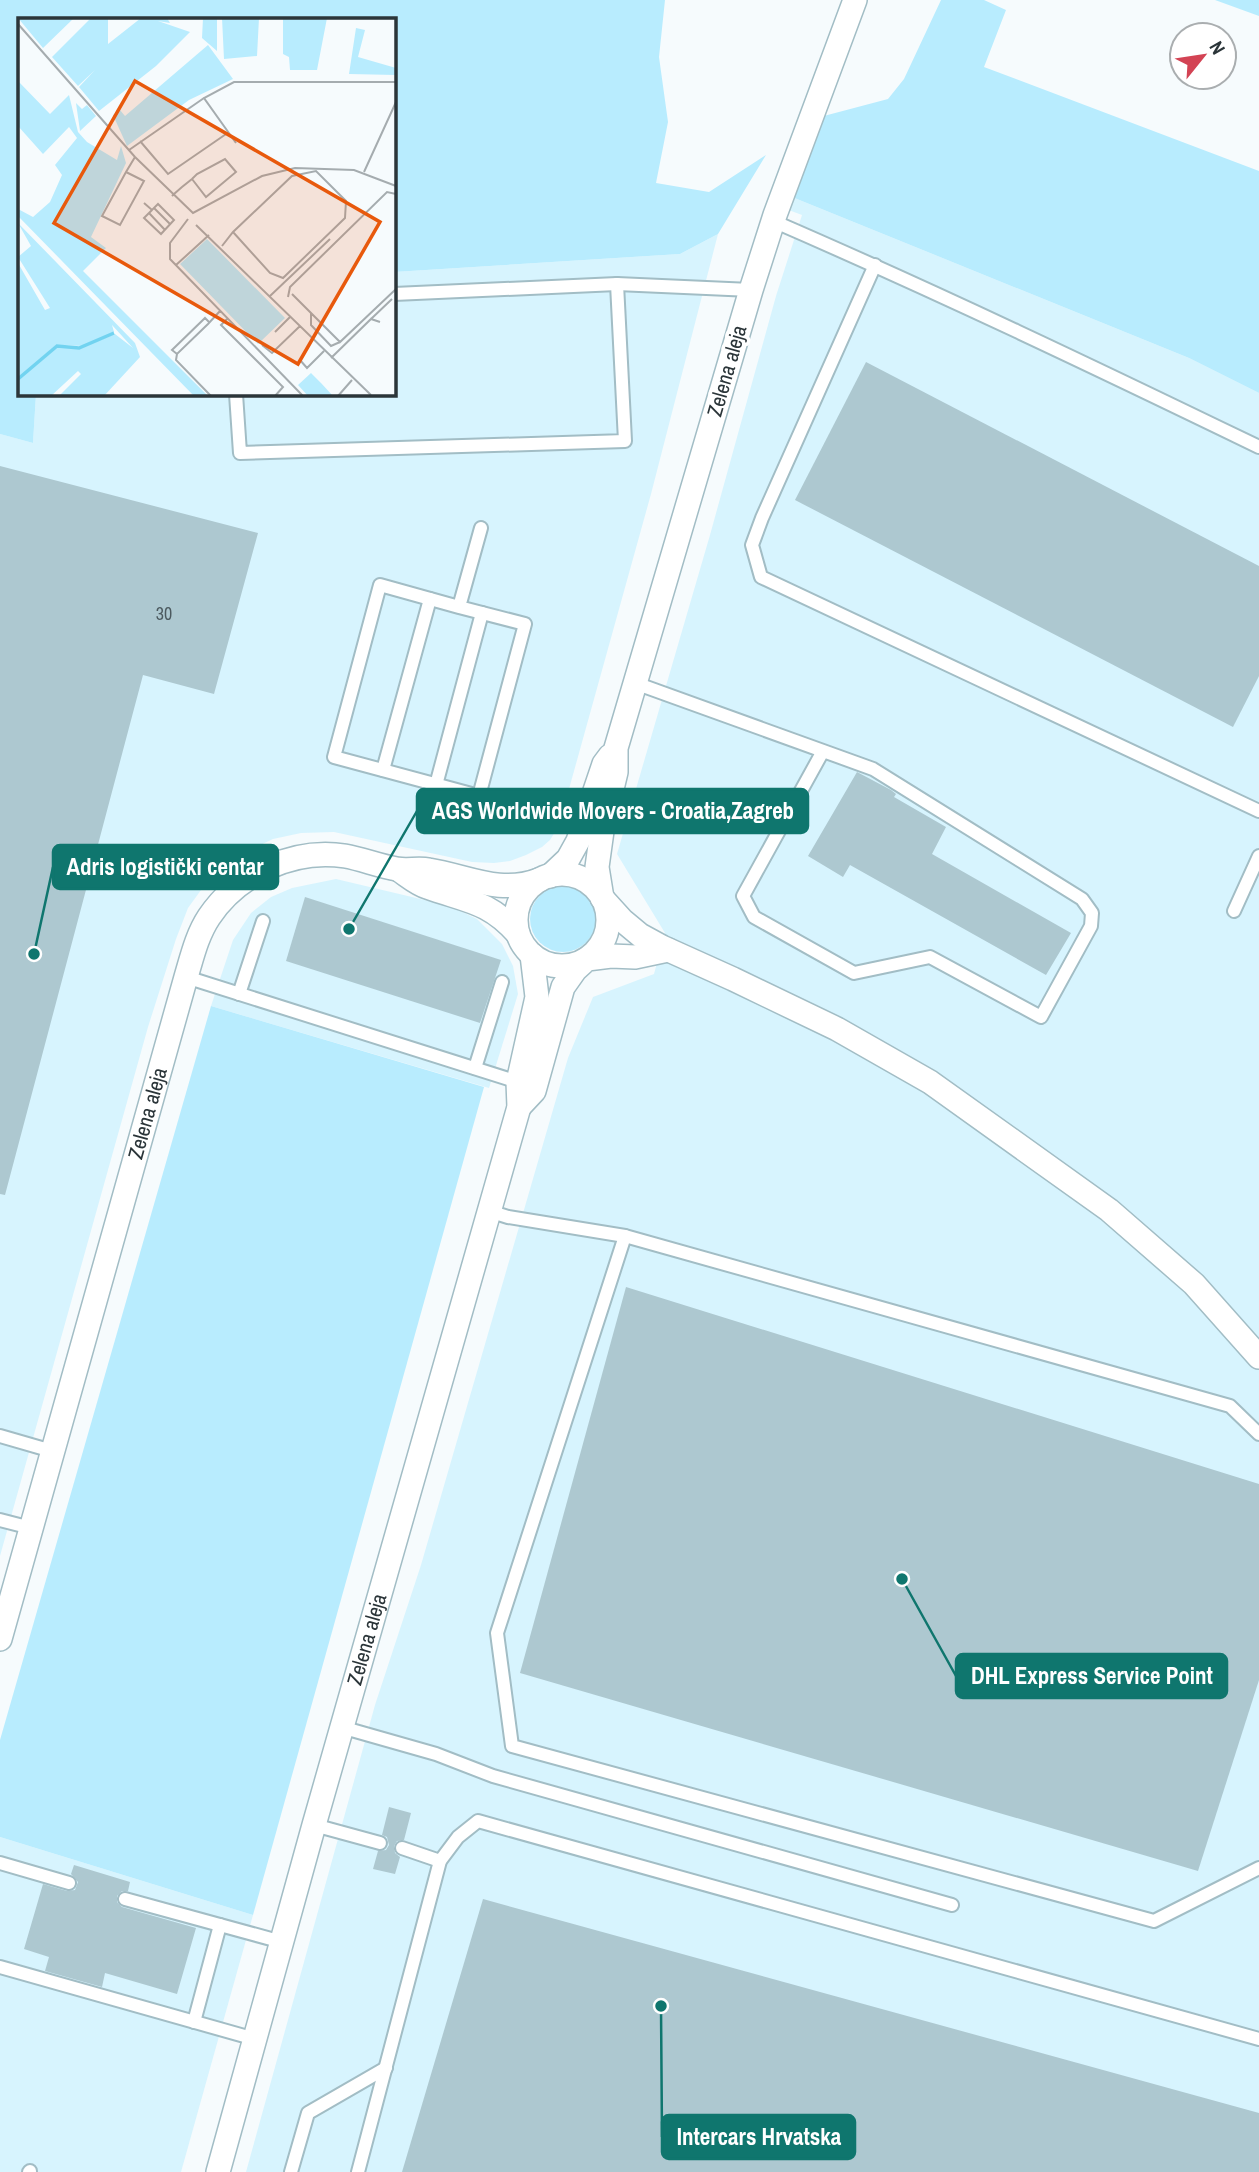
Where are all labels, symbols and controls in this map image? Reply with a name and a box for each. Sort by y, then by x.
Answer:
inset map [18,18,396,396]
north arrow [1168,21,1238,91]
text: N [1204,36,1232,59]
street label: Zelena aleja [700,321,754,420]
house number: 30 [156,601,172,626]
callout: AGS Worldwide Movers - Croatia,Zagreb [417,789,808,833]
text: AGS Worldwide Movers - Croatia,Zagreb [432,795,794,826]
callout: Adris logistički centar [53,845,278,889]
text: Adris logistički centar [66,851,264,882]
street label: Zelena aleja [121,1064,174,1162]
street label: Zelena aleja [340,1590,393,1688]
callout: DHL Express Service Point [956,1654,1227,1698]
text: DHL Express Service Point [971,1660,1213,1691]
callout: Intercars Hrvatska [662,2115,855,2159]
text: Intercars Hrvatska [677,2121,842,2152]

